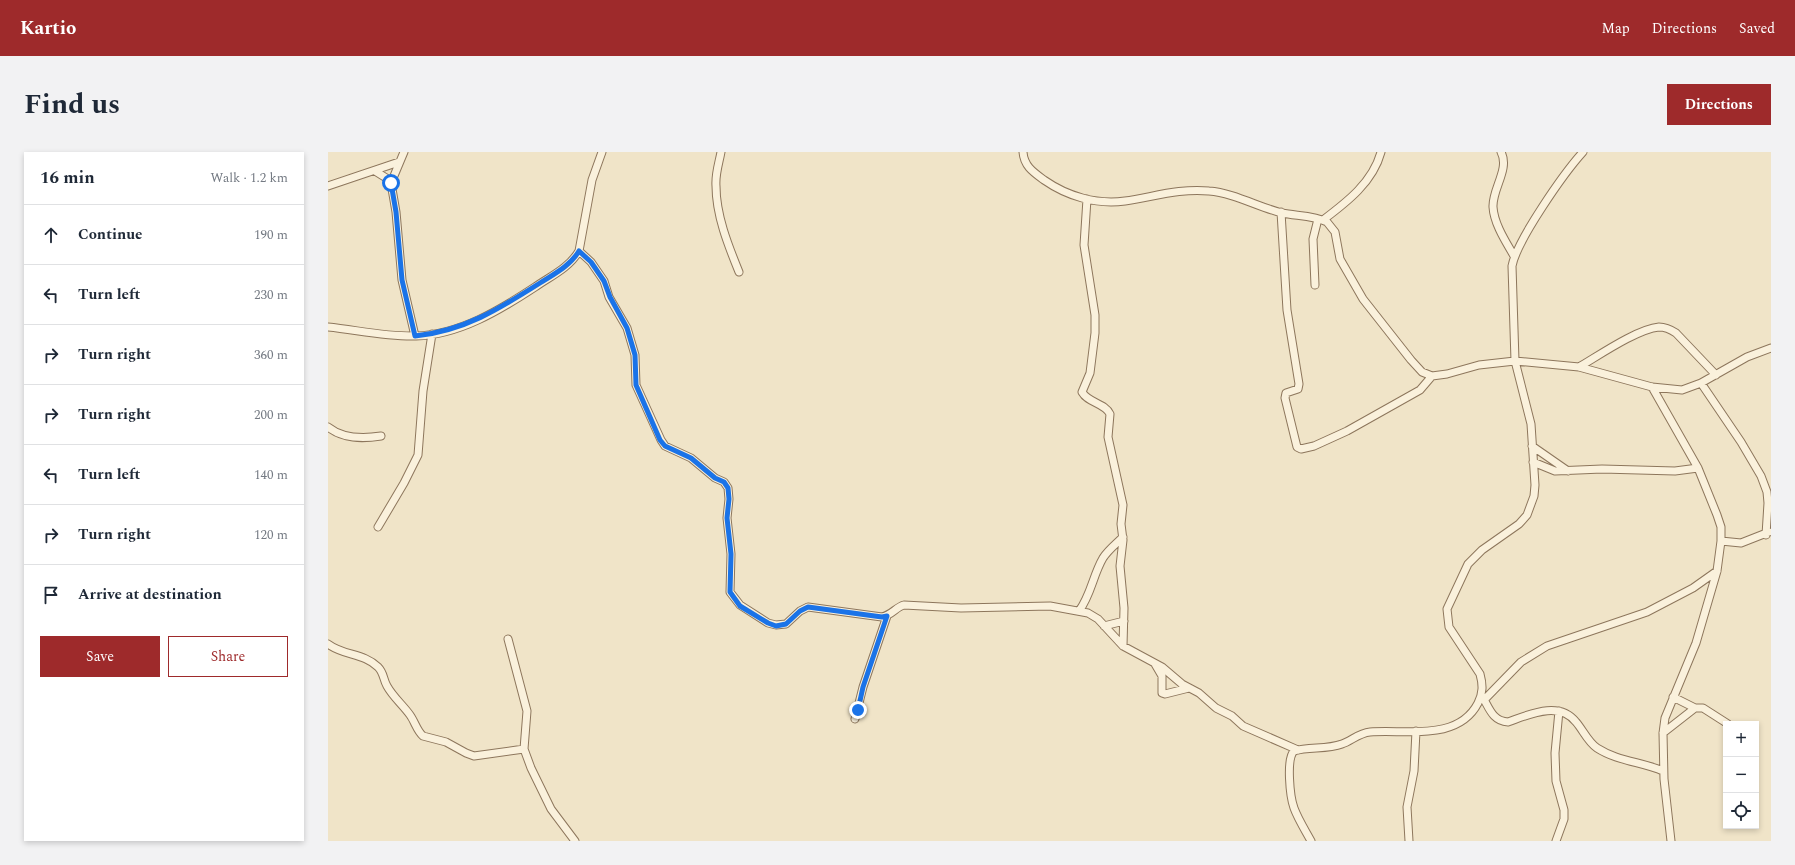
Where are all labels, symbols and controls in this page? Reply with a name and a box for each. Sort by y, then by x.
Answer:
text: Kartio [20,14,76,43]
text: Map [1602,18,1630,39]
text: Directions [1652,18,1717,39]
text: Saved [1739,18,1775,39]
text: Find us [24,83,120,126]
button: Directions [1667,84,1771,125]
text: 16 min [40,165,95,191]
text: Walk · 1.2 km [210,168,288,188]
route start [382,174,400,192]
text: Continue [78,223,143,246]
icon: ahead [40,224,62,246]
text: 190 m [254,225,288,245]
text: Turn left [78,283,140,306]
icon: left [40,284,62,306]
text: 230 m [254,285,288,305]
text: Turn right [78,343,151,366]
icon: right [40,344,62,366]
text: 360 m [254,345,288,365]
text: Turn right [78,403,151,426]
icon: right [40,404,62,426]
text: 200 m [254,405,288,425]
text: Turn left [78,463,140,486]
icon: left [40,464,62,486]
text: 140 m [254,465,288,485]
text: Turn right [78,523,151,546]
icon: right [40,524,62,546]
text: 120 m [254,525,288,545]
text: Arrive at destination [78,583,222,606]
icon: arrive [40,584,62,606]
button: Save [40,636,160,677]
button: Share [168,636,288,677]
route end [849,701,867,719]
map controls [1723,721,1759,829]
button: + [1723,721,1759,757]
button: − [1723,757,1759,793]
button: locate [1723,793,1759,829]

